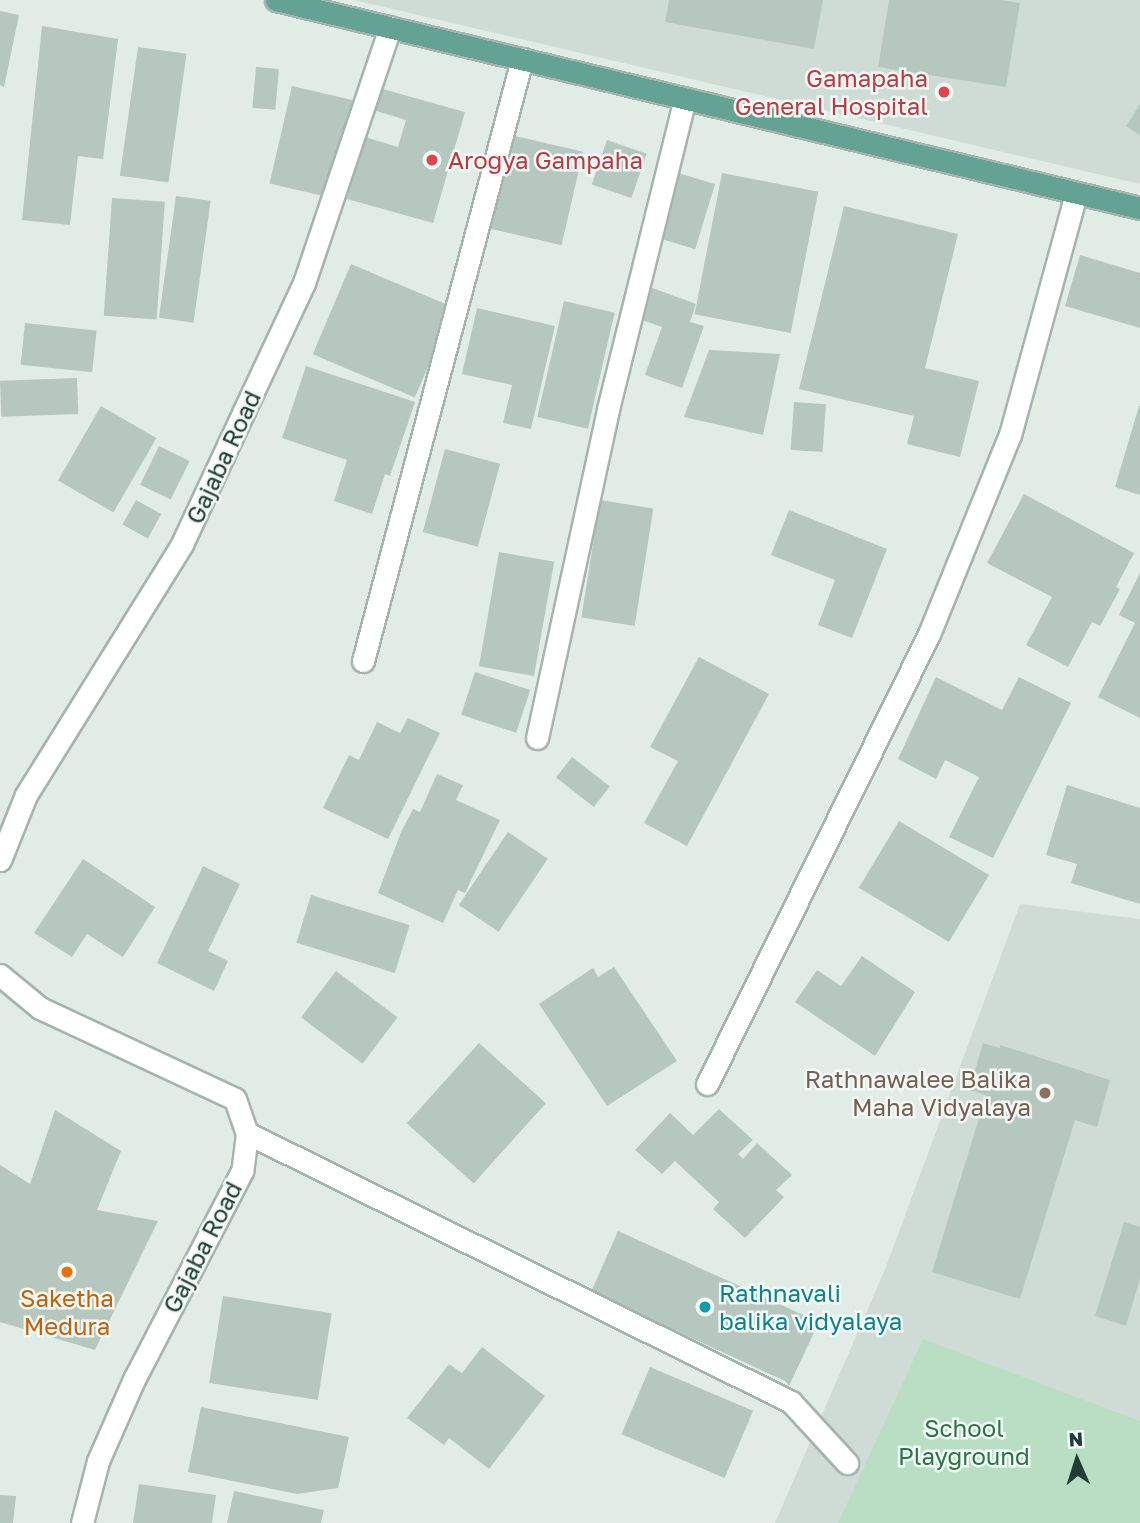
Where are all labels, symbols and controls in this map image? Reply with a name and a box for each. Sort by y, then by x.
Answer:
place label: Gamapaha General Hospital [735,64,928,120]
marker: Gamapaha General Hospital [934,82,954,102]
place label: Arogya Gampaha [448,146,643,174]
marker: Arogya Gampaha [422,150,442,170]
street label: Gajaba Road [180,386,266,528]
place label: Rathnawalee Balika Maha Vidyalaya [805,1065,1031,1121]
marker: Rathnawalee Balika Maha Vidyalaya [1037,1085,1053,1101]
street label: Gajaba Road [157,1176,247,1318]
marker: Saketha Medura [59,1264,75,1280]
place label: Rathnavali balika vidyalaya [719,1279,902,1335]
place label: Saketha Medura [20,1284,114,1340]
marker: Rathnavali balika vidyalaya [697,1299,713,1315]
park label: School Playground [898,1414,1030,1470]
north arrow [1042,1425,1112,1495]
text: N [1068,1427,1084,1450]

